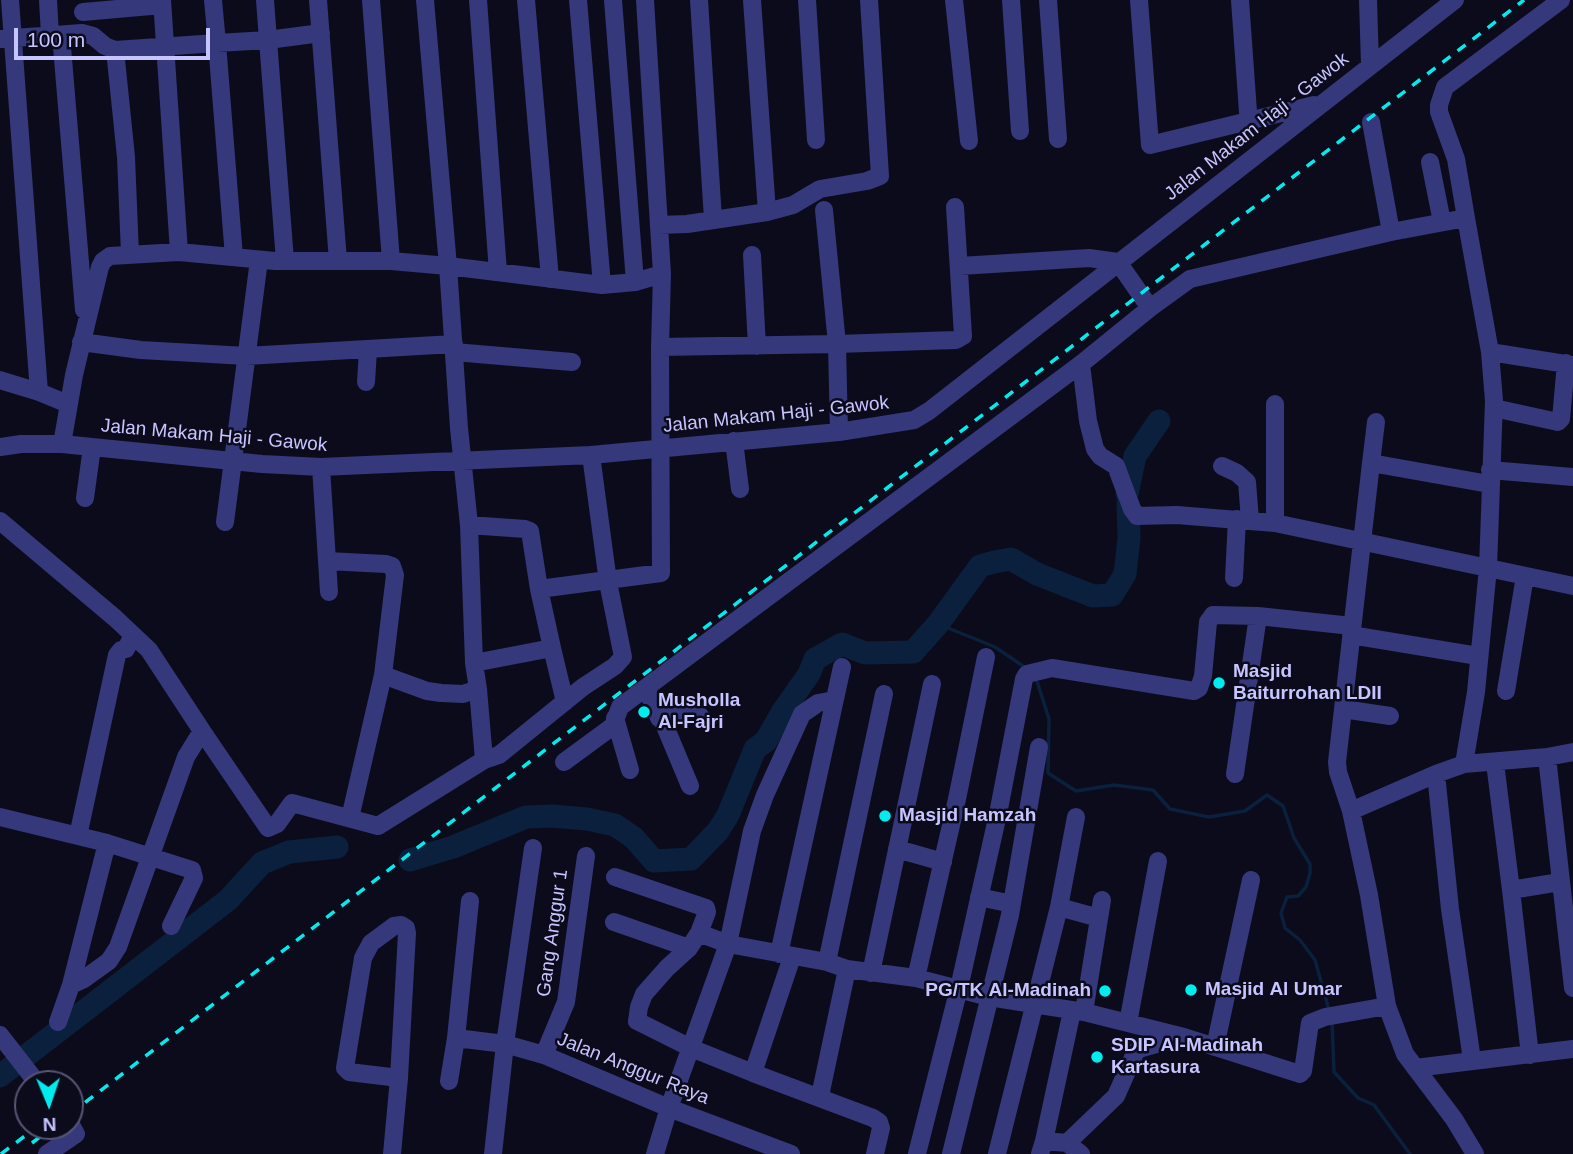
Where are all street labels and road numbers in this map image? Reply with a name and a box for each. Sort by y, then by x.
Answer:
street label: Jalan Makam Haji - Gawok [1161,48,1353,206]
street label: Jalan Makam Haji - Gawok [662,392,890,438]
street label: Jalan Makam Haji - Gawok [100,415,328,457]
street label: Gang Anggur 1 [533,868,573,998]
street label: Jalan Anggur Raya [554,1028,712,1110]

